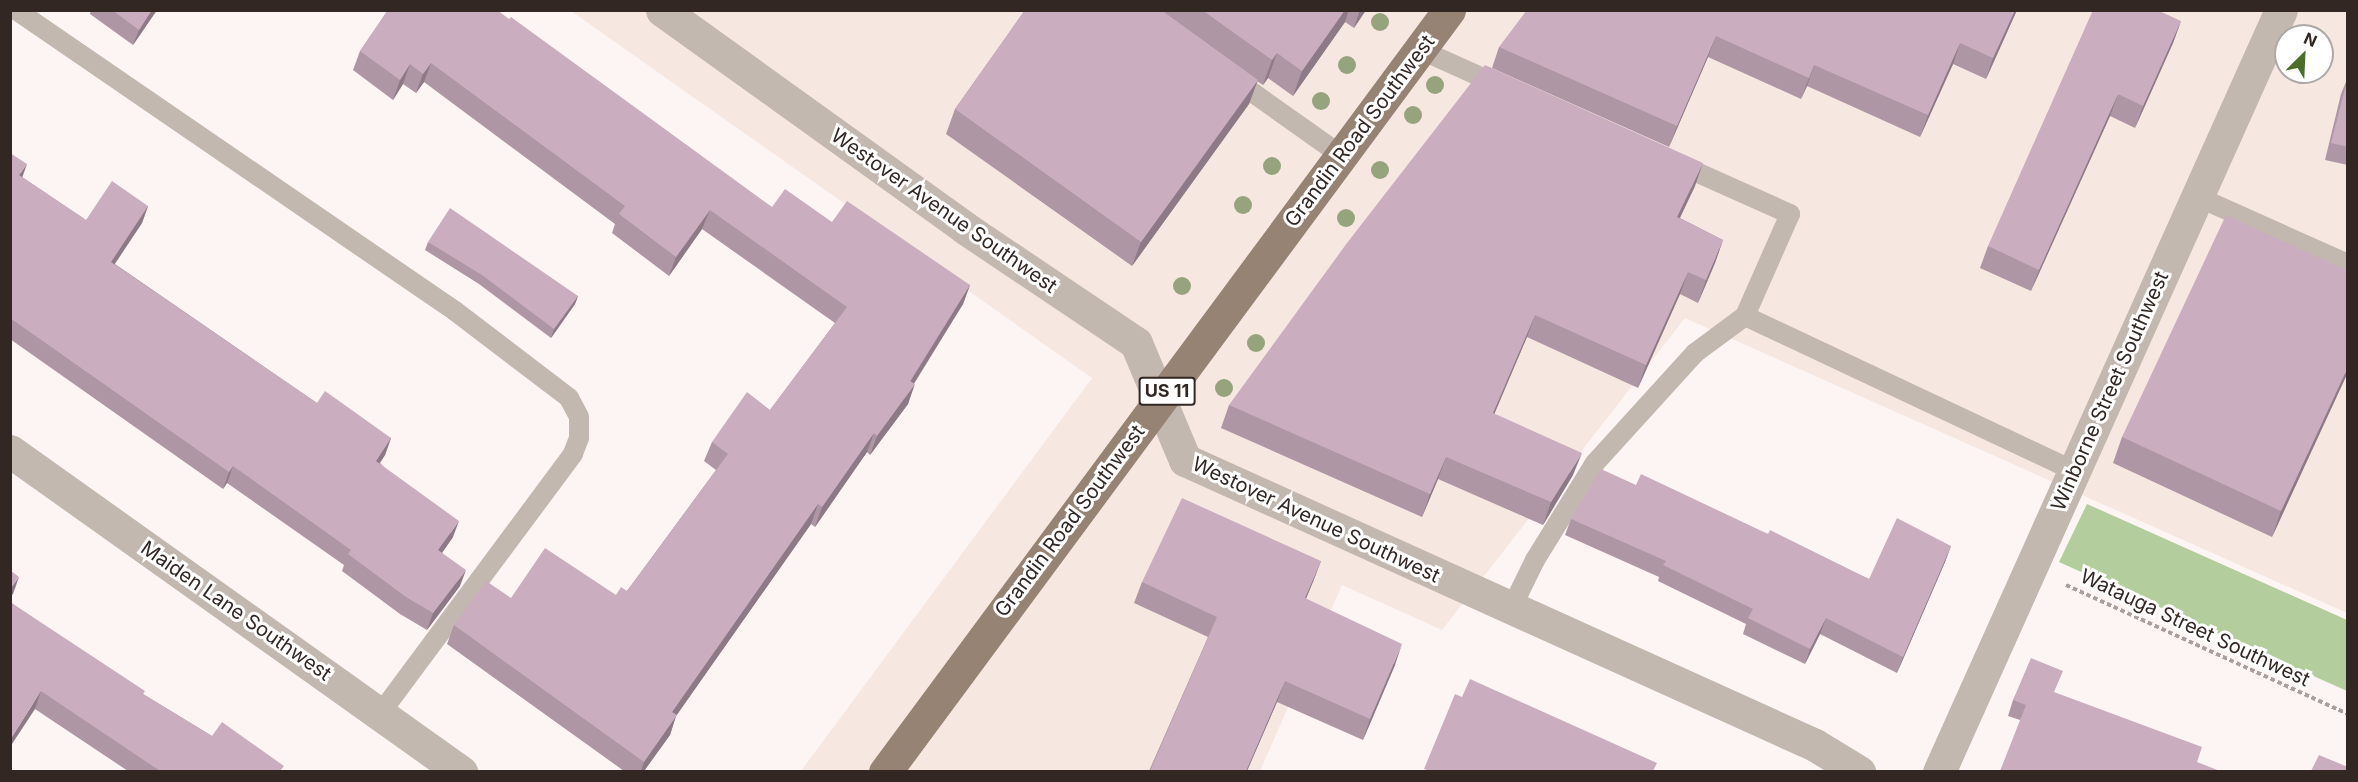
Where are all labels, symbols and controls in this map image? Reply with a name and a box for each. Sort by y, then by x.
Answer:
north arrow [2274,24,2334,84]
text: N [2301,28,2320,51]
street label: Grandin Road Southwest [1280,30,1440,232]
street label: Westover Avenue Southwest [826,124,1062,298]
street label: Winborne Street Southwest [2046,268,2174,514]
road number: US 11 [1138,376,1196,406]
street label: Grandin Road Southwest [990,420,1150,622]
street label: Westover Avenue Southwest [1188,452,1444,588]
street label: Maiden Lane Southwest [136,536,336,686]
street label: Watauga Street Southwest [2076,564,2314,692]

